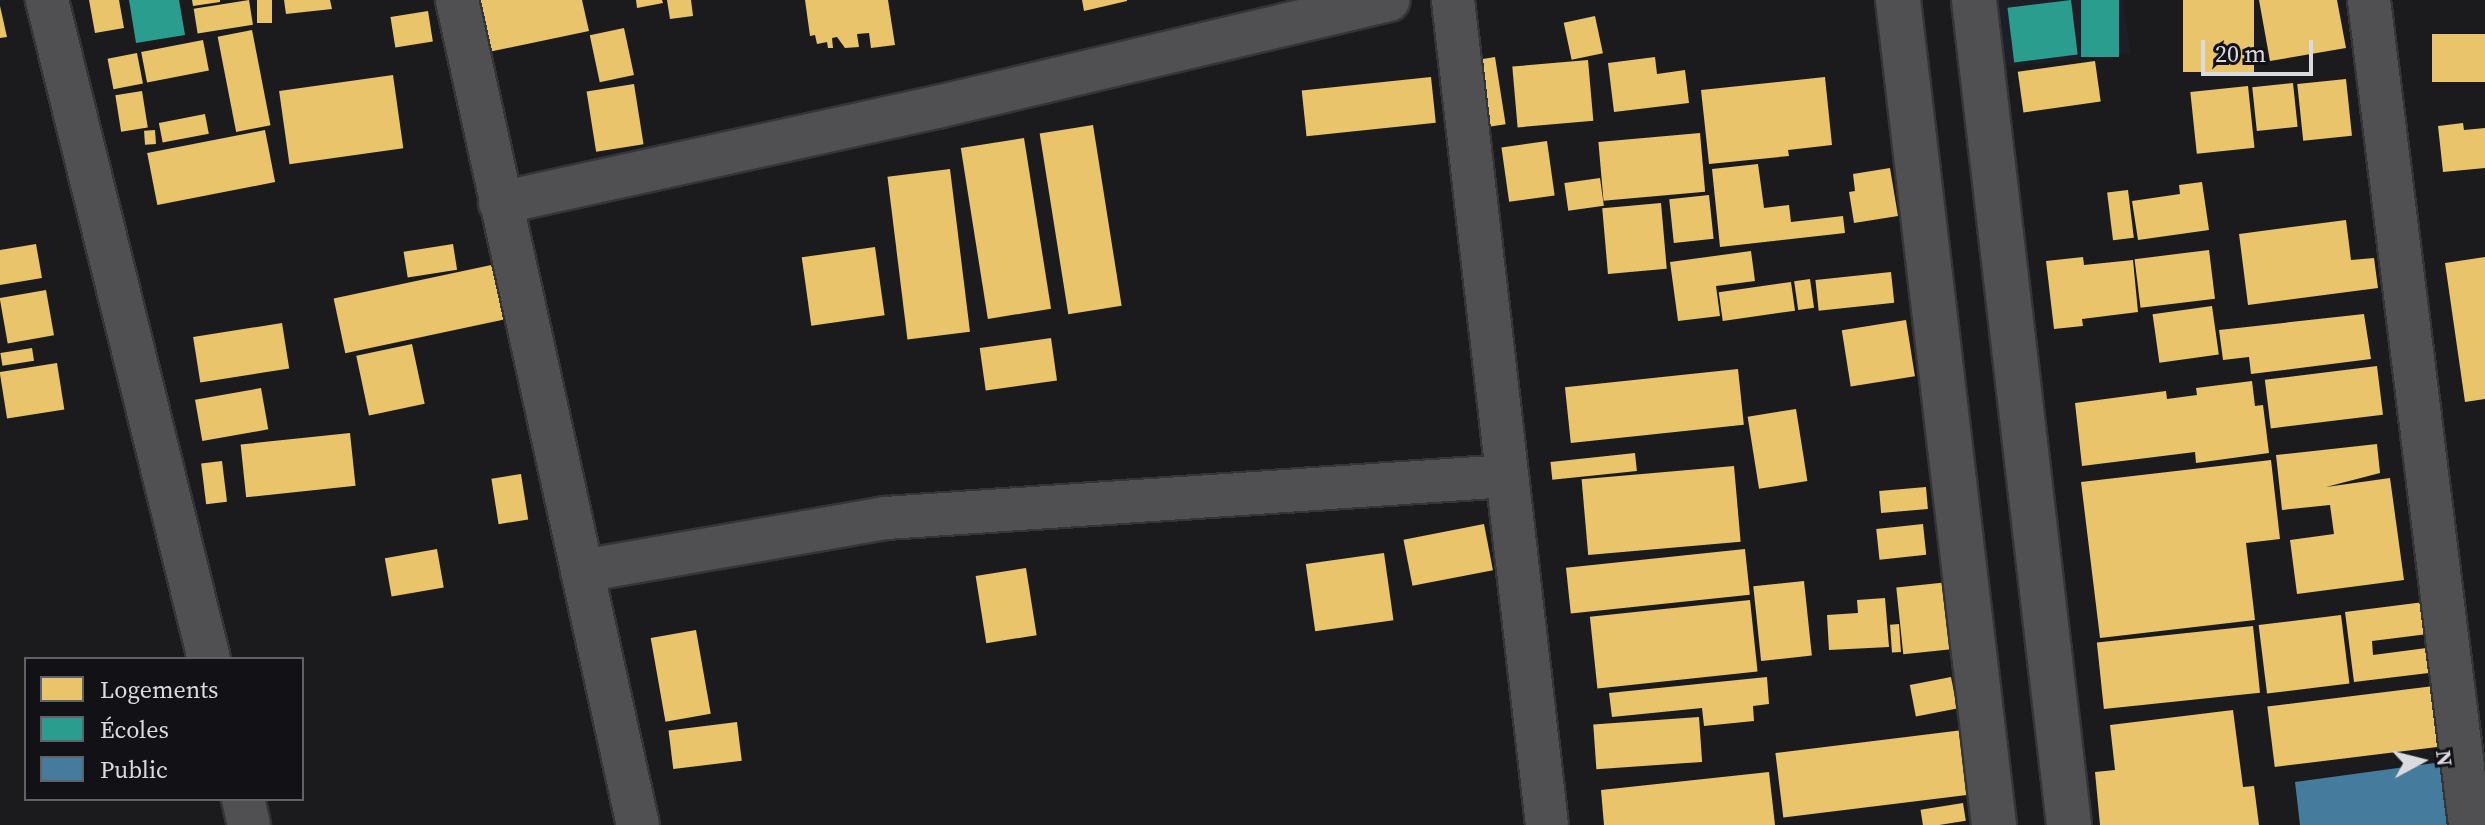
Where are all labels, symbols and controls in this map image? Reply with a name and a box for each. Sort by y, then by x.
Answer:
scale bar [2205,24,2317,74]
text: 20 m [2215,37,2266,70]
legend [24,657,304,801]
text: Logements [100,673,218,706]
text: Écoles [100,713,169,746]
north arrow [2381,721,2461,801]
text: N [2429,748,2461,768]
text: Public [100,753,168,786]

